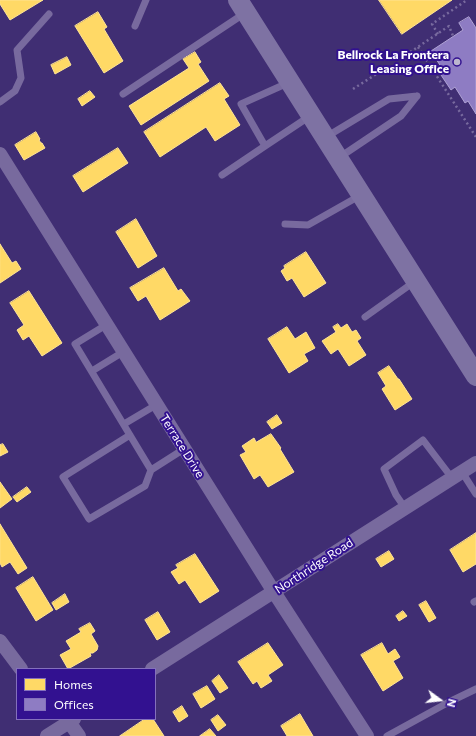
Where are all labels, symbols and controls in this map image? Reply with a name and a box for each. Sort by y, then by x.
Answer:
place label: Bellrock La Frontera Leasing Office [337,48,449,76]
marker: Bellrock La Frontera Leasing Office [452,57,462,67]
street label: Terrace Drive [157,411,207,481]
street label: Northridge Road [272,535,356,597]
legend [16,668,156,720]
text: Homes [54,677,92,691]
north arrow [420,680,460,720]
text: Offices [54,697,94,711]
text: N [445,698,459,709]

